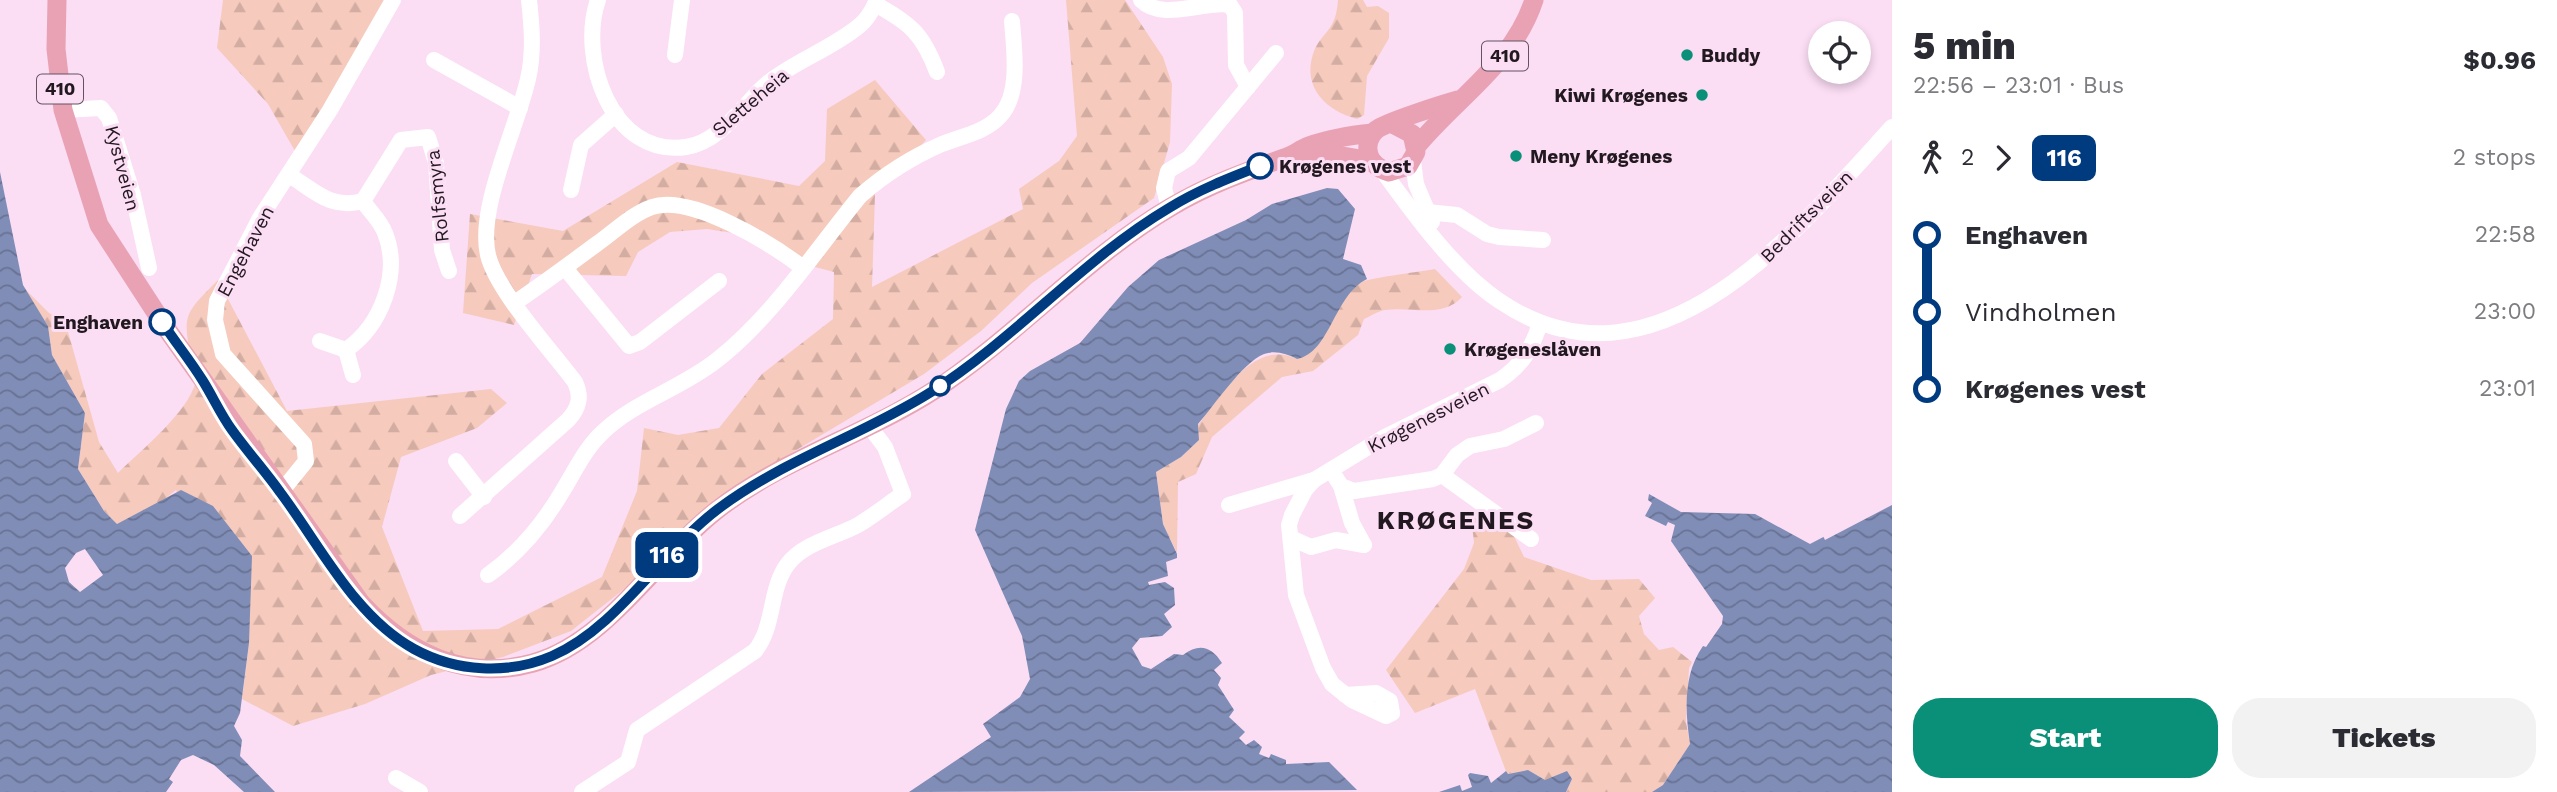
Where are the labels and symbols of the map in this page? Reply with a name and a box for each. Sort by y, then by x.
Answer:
road number: 410 [1482,42,1528,70]
place label: Buddy [1701,44,1761,67]
marker: Buddy [1679,47,1695,63]
street label: Sletteheia [707,64,793,141]
road number: 410 [37,74,83,104]
place label: Kiwi Krøgenes [1554,84,1688,107]
marker: Kiwi Krøgenes [1694,87,1710,103]
street label: Kystveien [100,123,145,213]
place label: Meny Krøgenes [1530,145,1672,168]
street label: Rolfsmyra [421,148,454,243]
marker: Meny Krøgenes [1508,148,1524,164]
marker: Krøgenes vest [1247,153,1273,179]
place label: Krøgenes vest [1279,155,1412,178]
street label: Bedriftsveien [1755,165,1857,267]
street label: Engehaven [212,202,279,301]
marker: Enghaven [149,309,175,335]
place label: Enghaven [53,311,143,334]
place label: Krøgeneslåven [1464,338,1601,361]
marker: Krøgeneslåven [1442,341,1458,357]
unlabelled marker [930,376,950,396]
street label: Krøgenesveien [1364,377,1493,458]
district label: KRØGENES [1377,505,1535,535]
line badge: 116 [627,532,707,578]

